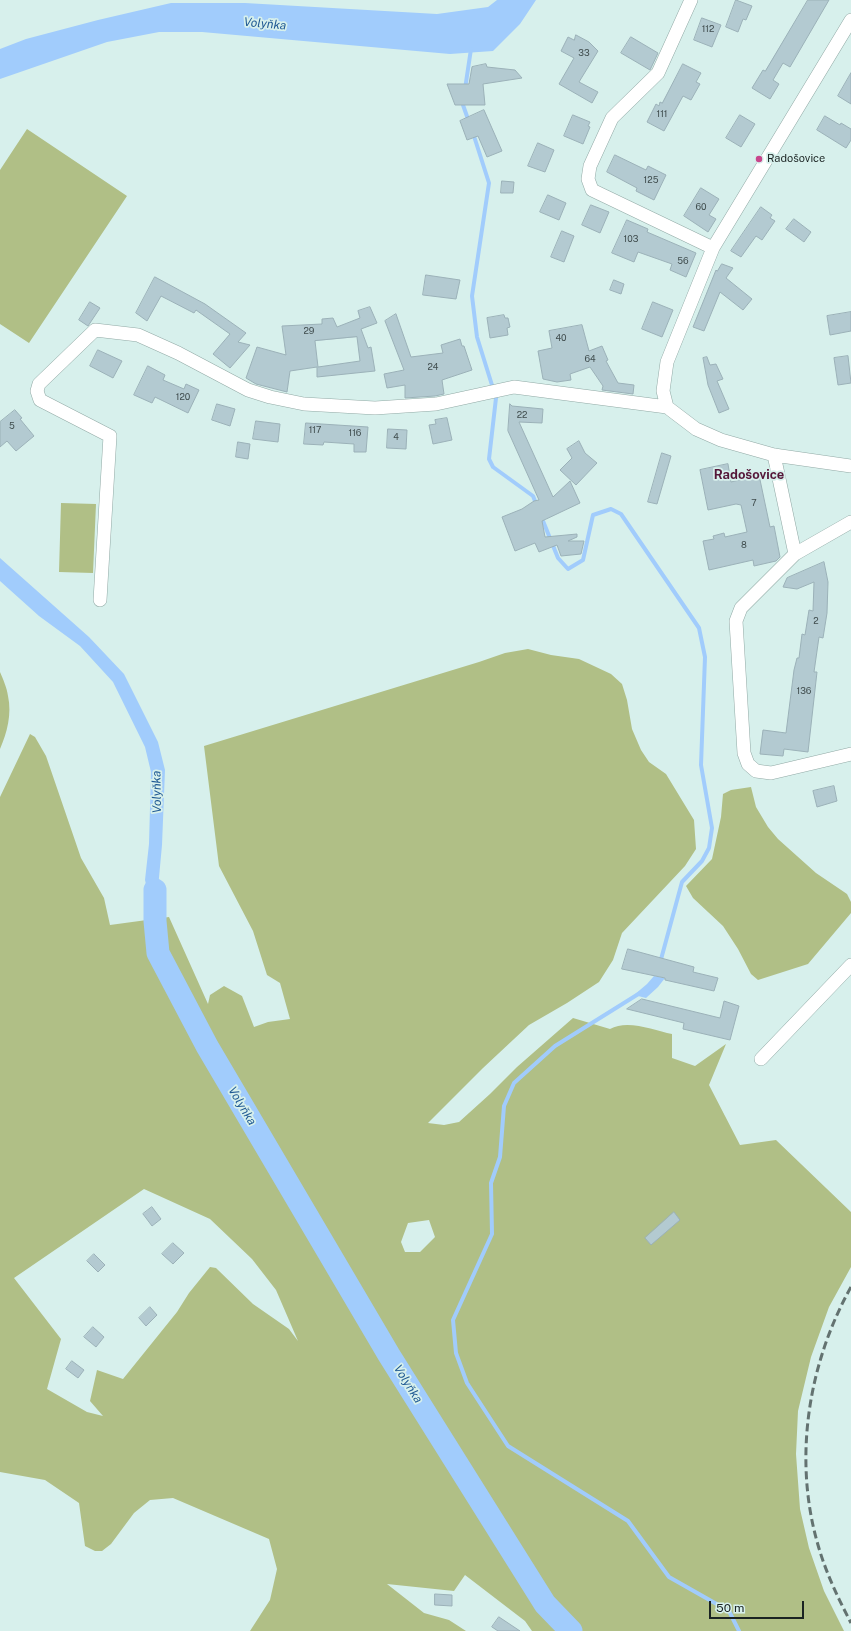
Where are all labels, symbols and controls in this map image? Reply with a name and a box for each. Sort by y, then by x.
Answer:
water label: Volyňka [243,15,287,33]
house number: 112 [702,24,714,34]
house number: 33 [578,48,590,58]
house number: 111 [657,109,667,119]
place label: Radošovice [767,152,825,166]
marker: Radošovice [754,154,764,164]
house number: 125 [644,175,658,185]
house number: 60 [695,202,707,212]
house number: 103 [624,234,638,244]
house number: 56 [677,256,689,266]
house number: 29 [304,326,314,336]
house number: 40 [555,333,567,343]
house number: 64 [584,354,596,364]
house number: 24 [427,362,439,372]
house number: 120 [176,392,190,402]
house number: 22 [517,410,527,420]
house number: 5 [9,421,15,431]
house number: 117 [309,425,321,435]
house number: 116 [349,428,361,438]
house number: 4 [393,432,399,442]
district label: Radošovice [714,467,784,483]
house number: 7 [751,498,757,508]
house number: 8 [741,540,747,550]
house number: 2 [813,616,819,626]
house number: 136 [797,686,811,696]
water label: Volyňka [149,771,165,813]
water label: Volyňka [225,1084,259,1128]
water label: Volyňka [391,1362,425,1406]
scale bar [711,1593,806,1619]
text: 50 m [716,1601,744,1615]

